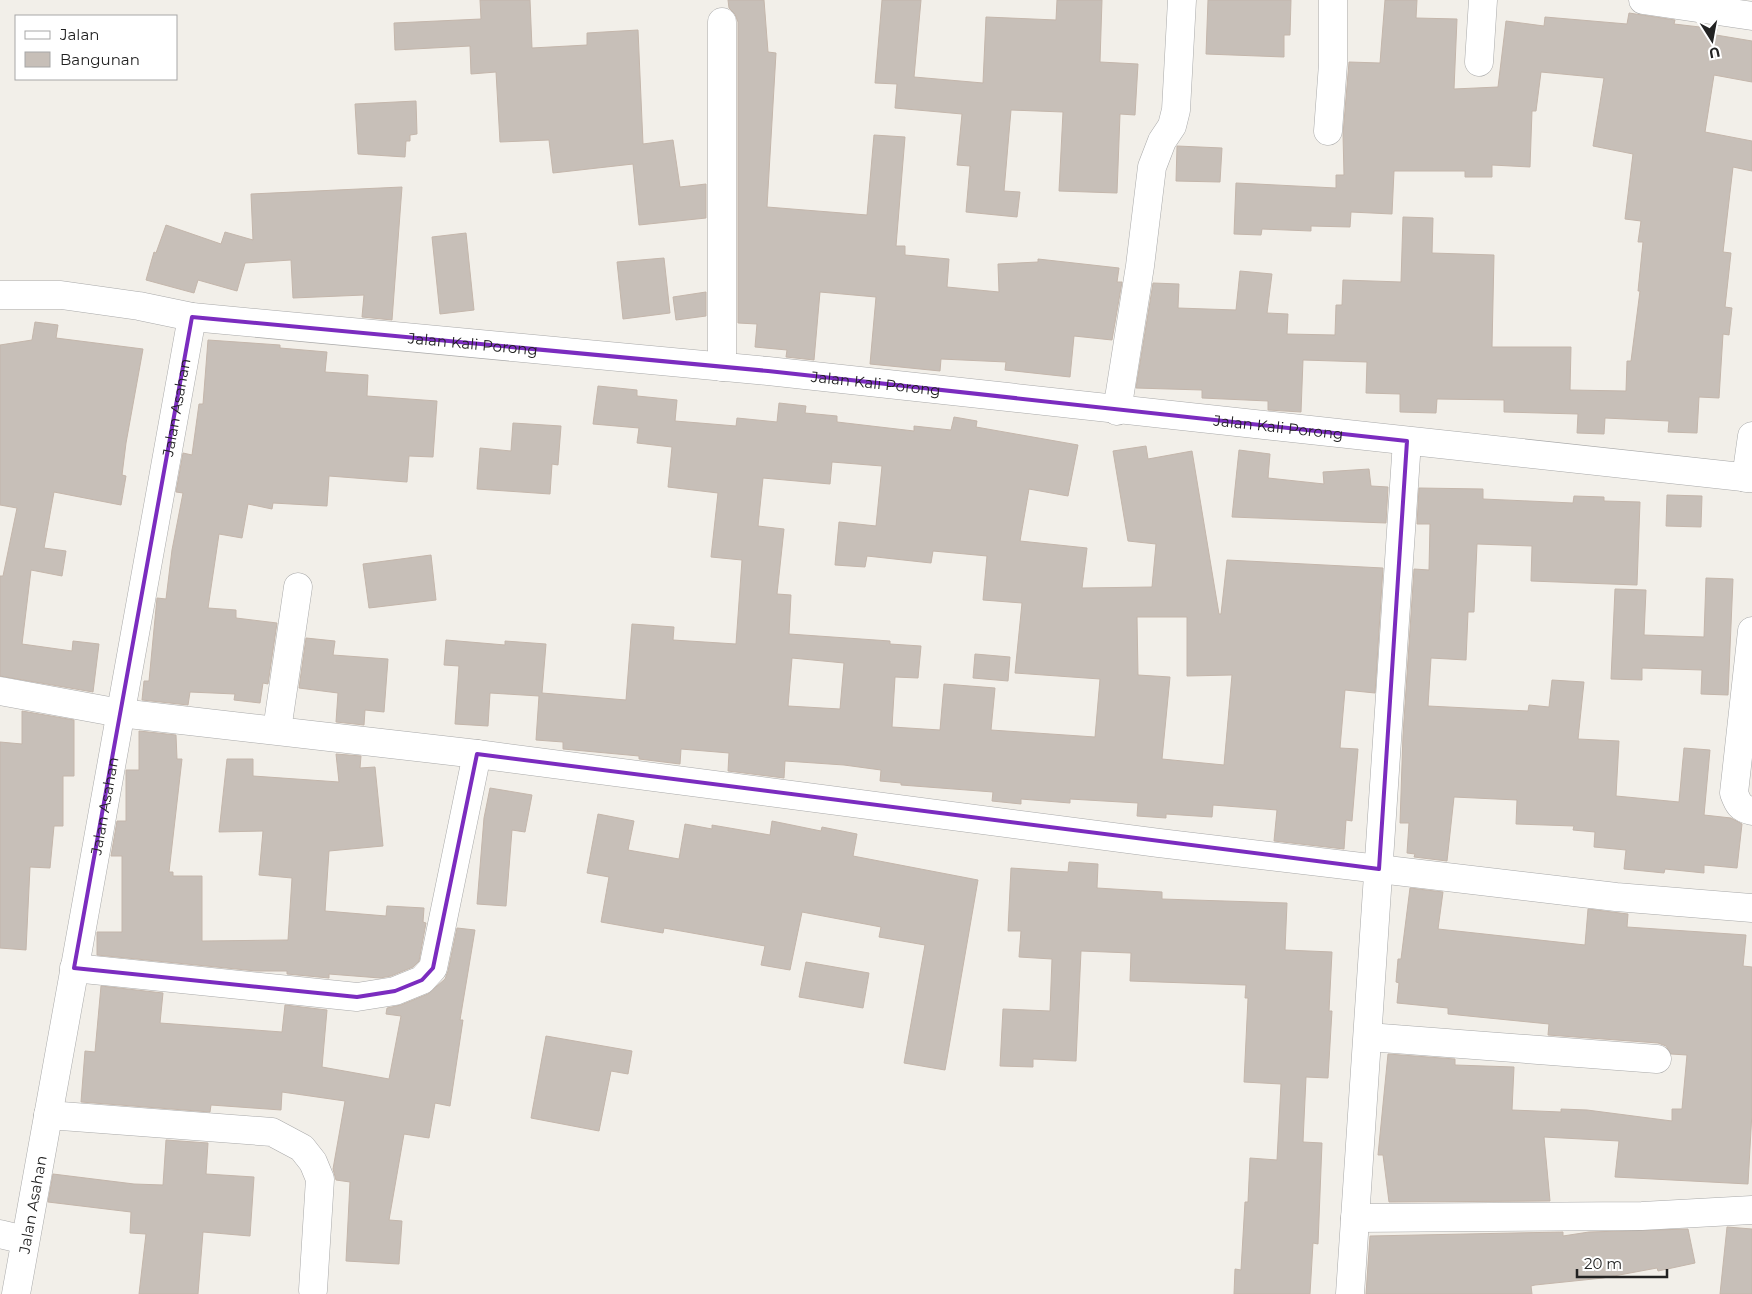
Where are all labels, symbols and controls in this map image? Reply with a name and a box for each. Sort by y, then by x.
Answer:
legend [15,15,178,80]
north arrow [1687,15,1737,65]
text: Jalan [59,25,99,44]
text: U [1707,43,1722,63]
text: Bangunan [60,50,140,69]
street label: Jalan Kali Porong [406,328,539,359]
street label: Jalan Asahan [157,357,194,459]
street label: Jalan Kali Porong [809,366,942,399]
street label: Jalan Kali Porong [1212,410,1344,443]
street label: Jalan Asahan [86,755,122,857]
street label: Jalan Asahan [14,1154,50,1256]
scale bar [1577,1246,1667,1278]
text: 20 m [1584,1254,1622,1273]

